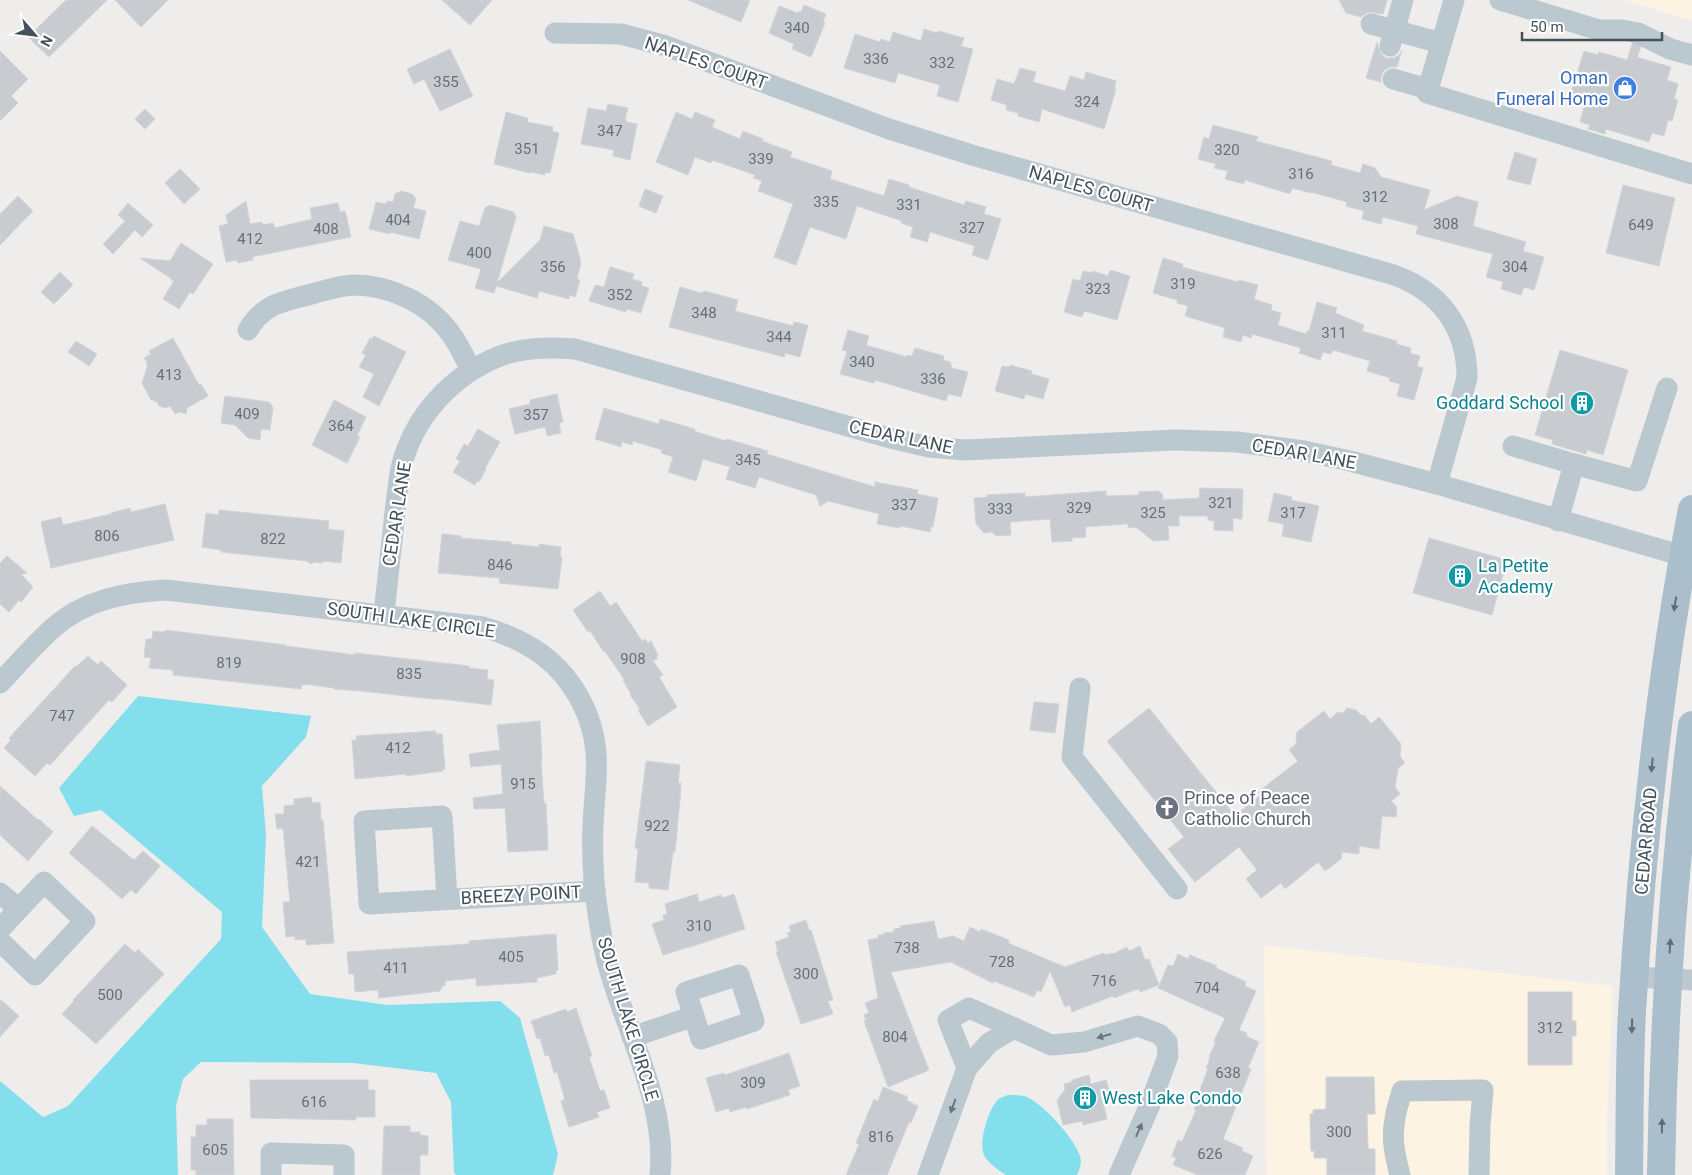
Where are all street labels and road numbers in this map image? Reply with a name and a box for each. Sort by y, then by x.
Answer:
street label: NAPLES COURT [642,32,770,93]
street label: NAPLES COURT [1027,161,1156,216]
street label: CEDAR LANE [847,415,955,458]
street label: CEDAR LANE [1250,434,1358,473]
street label: CEDAR LANE [378,460,415,568]
street label: SOUTH LAKE CIRCLE [326,597,497,642]
street label: CEDAR ROAD [1630,786,1661,896]
street label: BREEZY POINT [460,881,582,908]
street label: SOUTH LAKE CIRCLE [594,935,663,1103]

